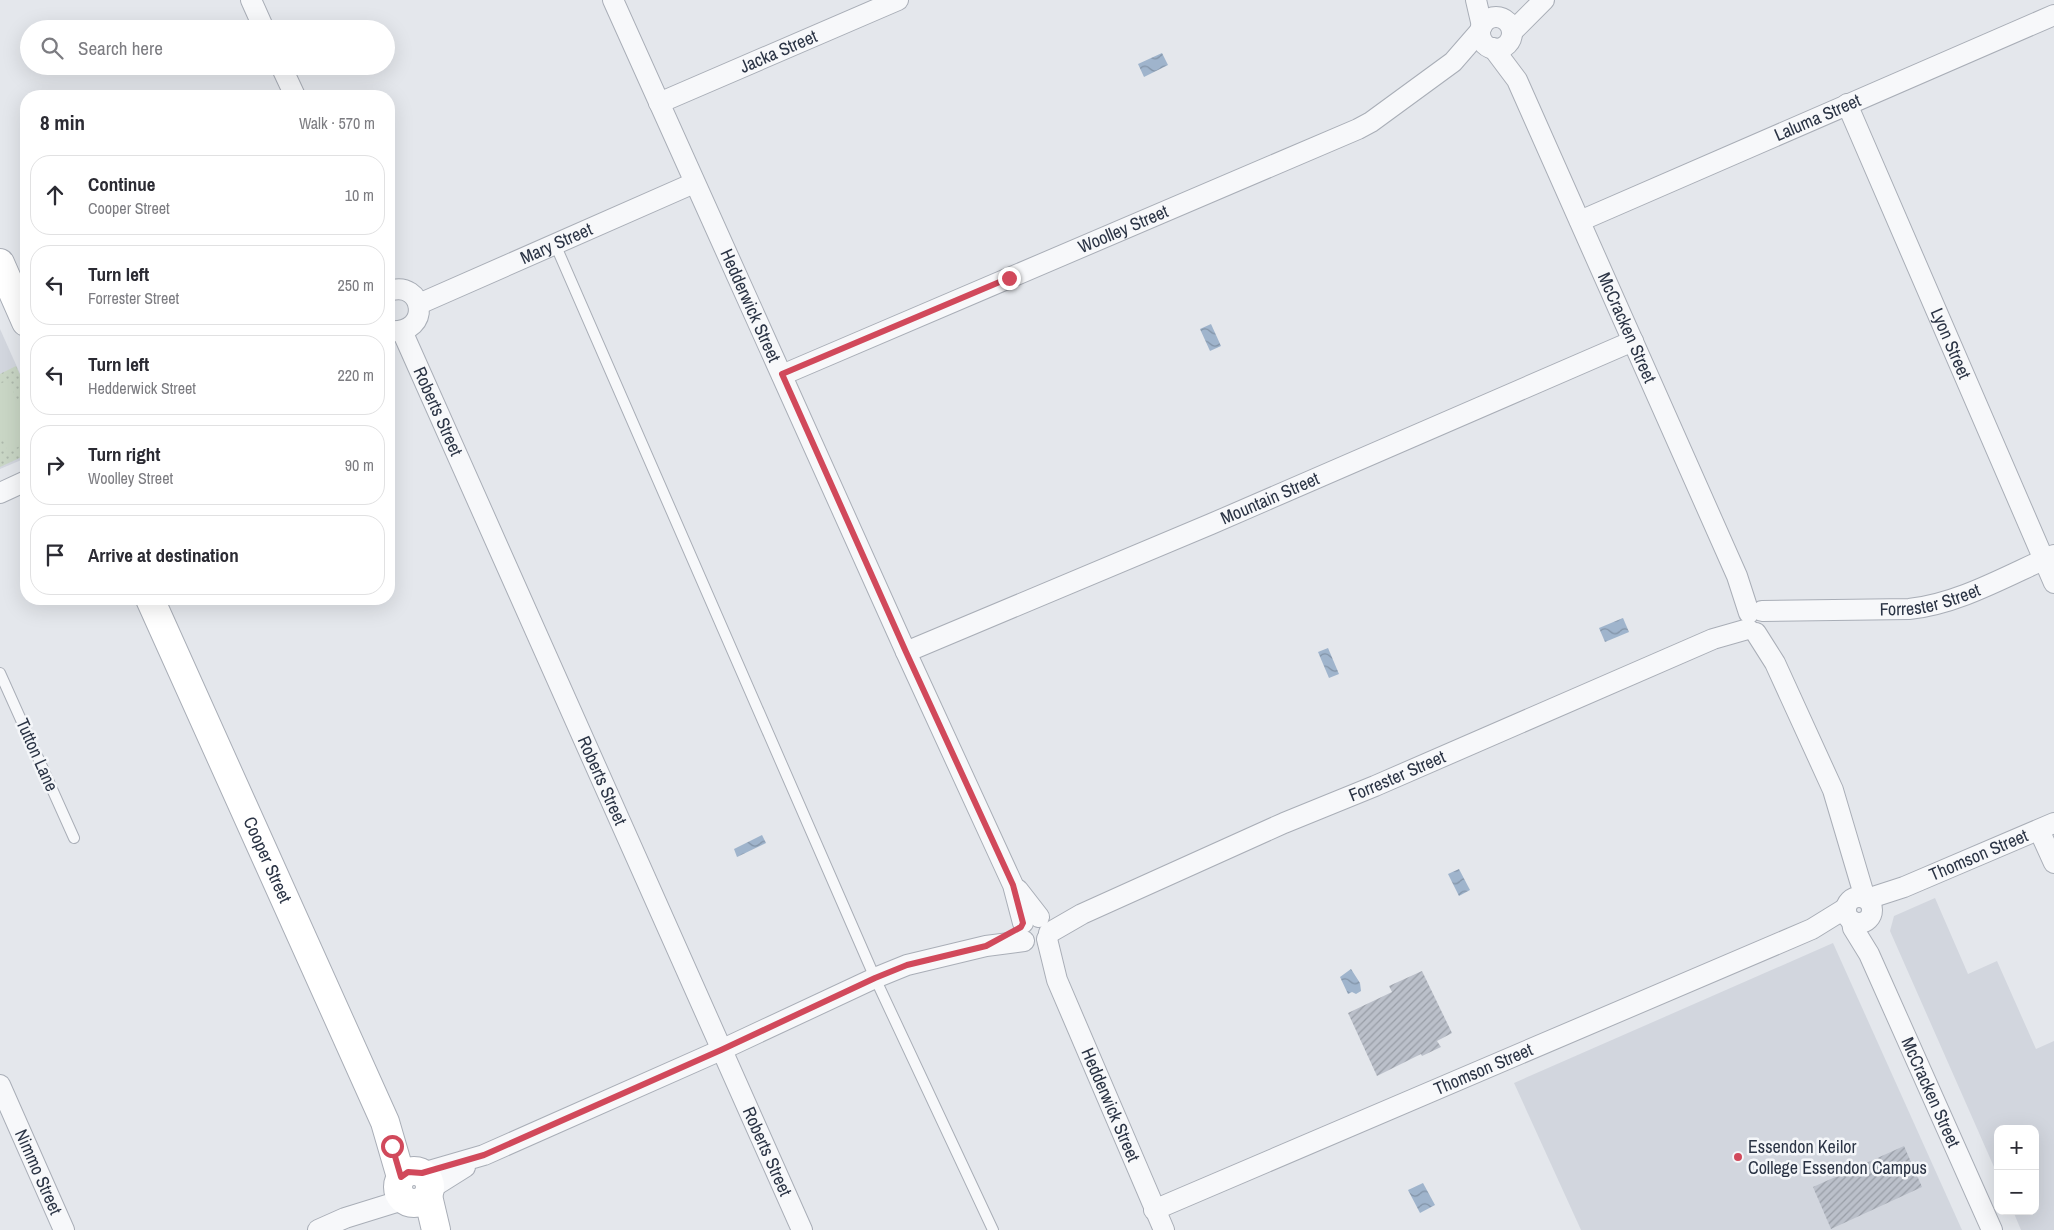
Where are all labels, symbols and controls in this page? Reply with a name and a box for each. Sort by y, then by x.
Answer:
search box [20,20,395,75]
street label: Jacka Street [736,23,821,79]
icon: search [38,34,66,62]
text: Search here [78,35,163,61]
street label: Laluma Street [1770,88,1865,147]
text: 8 min [40,108,85,137]
text: Walk · 570 m [299,112,375,134]
text: Continue [88,171,156,197]
icon: ahead [41,181,69,209]
text: 10 m [345,184,374,206]
text: Cooper Street [88,197,170,219]
street label: Woolley Street [1074,199,1172,259]
street label: Mary Street [516,216,596,270]
street label: Hedderwick Street [714,245,787,366]
text: Turn left [88,261,149,287]
route end [998,267,1021,290]
street label: McCracken Street [1592,268,1663,387]
icon: left [41,271,69,299]
text: 250 m [338,274,374,296]
text: Forrester Street [88,287,179,309]
street label: Lyon Street [1925,304,1977,383]
text: Turn left [88,351,149,377]
icon: left [41,361,69,389]
street label: Roberts Street [407,363,469,460]
text: 220 m [338,364,374,386]
text: Hedderwick Street [88,377,196,399]
text: Turn right [88,441,160,467]
icon: right [41,451,69,479]
text: 90 m [345,454,374,476]
street label: Mountain Street [1217,466,1323,530]
text: Woolley Street [88,467,173,489]
icon: arrive [41,541,69,569]
text: Arrive at destination [88,542,239,568]
street label: Forrester Street [1879,577,1984,621]
street label: Tutton Lane [10,714,65,795]
street label: Roberts Street [572,732,633,829]
street label: Forrester Street [1345,744,1449,807]
street label: Cooper Street [237,813,298,907]
street label: Thomson Street [1925,823,2032,887]
street label: McCracken Street [1896,1033,1967,1151]
street label: Thomson Street [1430,1037,1536,1101]
street label: Hedderwick Street [1075,1044,1146,1165]
street label: Roberts Street [737,1103,798,1200]
street label: Nimmo Street [9,1125,69,1218]
map controls [1994,1125,2039,1215]
button: + [1994,1125,2039,1170]
place label: Essendon Keilor College Essendon Campus [1748,1134,1927,1180]
route start [381,1135,404,1158]
marker: Essendon Keilor College Essendon Campus [1732,1151,1744,1163]
button: − [1994,1170,2039,1215]

